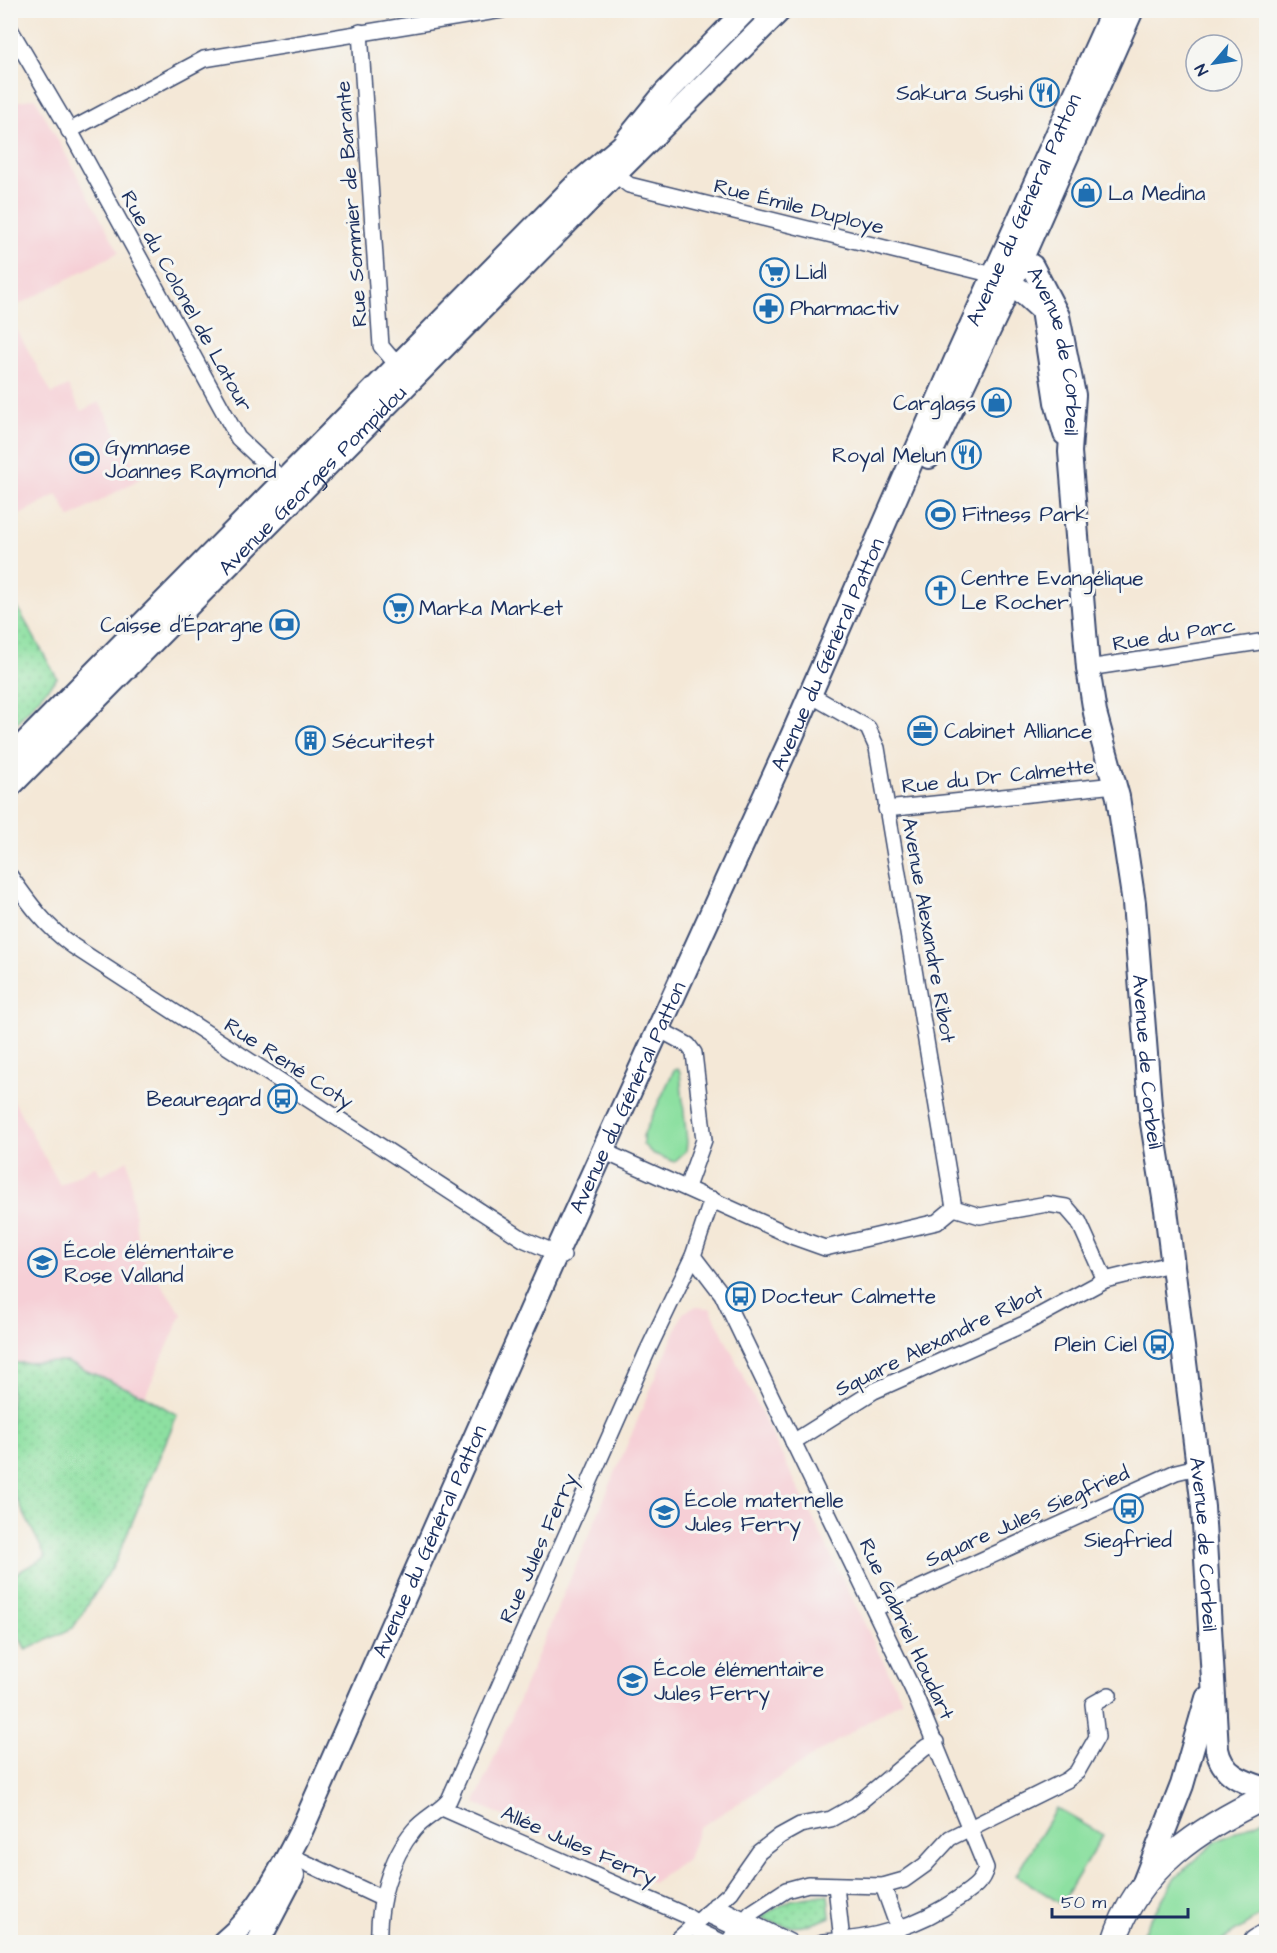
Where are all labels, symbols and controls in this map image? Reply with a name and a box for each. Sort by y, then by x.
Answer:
north arrow [1184,33,1244,93]
text: N [1190,60,1214,80]
restaurant icon: Sakura Sushi [1028,77,1060,109]
place label: Sakura Sushi [896,79,1023,108]
street label: Rue Sommier de Barante [328,80,375,328]
street label: Avenue du Général Patton [959,89,1089,331]
street label: Rue Émile Duploye [710,171,887,244]
shop icon: La Medina [1071,177,1103,209]
place label: La Medina [1108,179,1206,208]
street label: Rue du Colonel de Latour [114,185,260,417]
supermarket icon: Lidl [758,256,790,288]
place label: Lidl [795,258,827,287]
street label: Avenue de Corbeil [1020,262,1088,436]
pharmacy icon: Pharmactiv [753,292,785,324]
place label: Pharmactiv [790,294,899,323]
street label: Avenue Georges Pompidou [212,379,413,582]
shop icon: Carglass [981,387,1013,419]
place label: Carglass [893,389,976,420]
place label: Gymnase Joannes Raymond [105,433,277,488]
restaurant icon: Royal Melun [951,439,983,471]
place label: Royal Melun [832,441,946,472]
sports icon: Gymnase Joannes Raymond [68,443,100,475]
sports icon: Fitness Park [925,498,957,530]
place label: Fitness Park [962,500,1088,529]
street label: Avenue du Général Patton [764,533,891,776]
place label: Centre Evangélique Le Rocher [961,564,1144,617]
church icon: Centre Evangélique Le Rocher [924,574,956,606]
supermarket icon: Marka Market [382,592,414,624]
place label: Marka Market [419,594,564,623]
bank icon: Caisse d'Épargne [268,609,300,641]
street label: Rue du Parc [1110,610,1238,659]
place label: Caisse d'Épargne [100,611,263,642]
office icon: Cabinet Alliance [907,715,939,747]
place label: Cabinet Alliance [944,717,1092,746]
building icon: Sécuritest [295,725,327,757]
place label: Sécuritest [332,727,435,756]
street label: Rue du Dr Calmette [900,752,1096,801]
street label: Avenue Alexandre Ribot [894,815,963,1045]
street label: Avenue de Corbeil [1125,973,1170,1151]
street label: Avenue du Général Patton [562,977,693,1218]
street label: Rue René Coty [217,1011,359,1118]
bus stop icon: Beauregard [266,1083,298,1115]
place label: Beauregard [147,1085,261,1116]
place label: École élémentaire Rose Valland [64,1237,234,1290]
school or university icon: École élémentaire Rose Valland [27,1247,59,1279]
street label: Square Alexandre Ribot [830,1277,1049,1404]
bus stop icon: Docteur Calmette [725,1280,757,1312]
place label: Docteur Calmette [762,1282,936,1311]
bus stop icon: Plein Ciel [1142,1328,1174,1360]
place label: Plein Ciel [1054,1330,1137,1359]
street label: Avenue du Général Patton [365,1420,494,1662]
street label: Avenue de Corbeil [1182,1455,1224,1632]
street label: Square Jules Siegfried [921,1460,1133,1572]
street label: Rue Jules Ferry [492,1468,587,1629]
place label: École maternelle Jules Ferry [685,1486,844,1541]
bus stop icon: Siegfried [1112,1493,1144,1525]
school or university icon: École maternelle Jules Ferry [648,1496,680,1528]
place label: Siegfried [1084,1527,1172,1553]
street label: Rue Gabriel Houdart [852,1534,962,1725]
place label: École élémentaire Jules Ferry [654,1655,824,1710]
school or university icon: École élémentaire Jules Ferry [617,1665,649,1697]
street label: Allée Jules Ferry [496,1798,661,1895]
scale bar [1052,1881,1188,1919]
text: 50 m [1061,1890,1106,1915]

